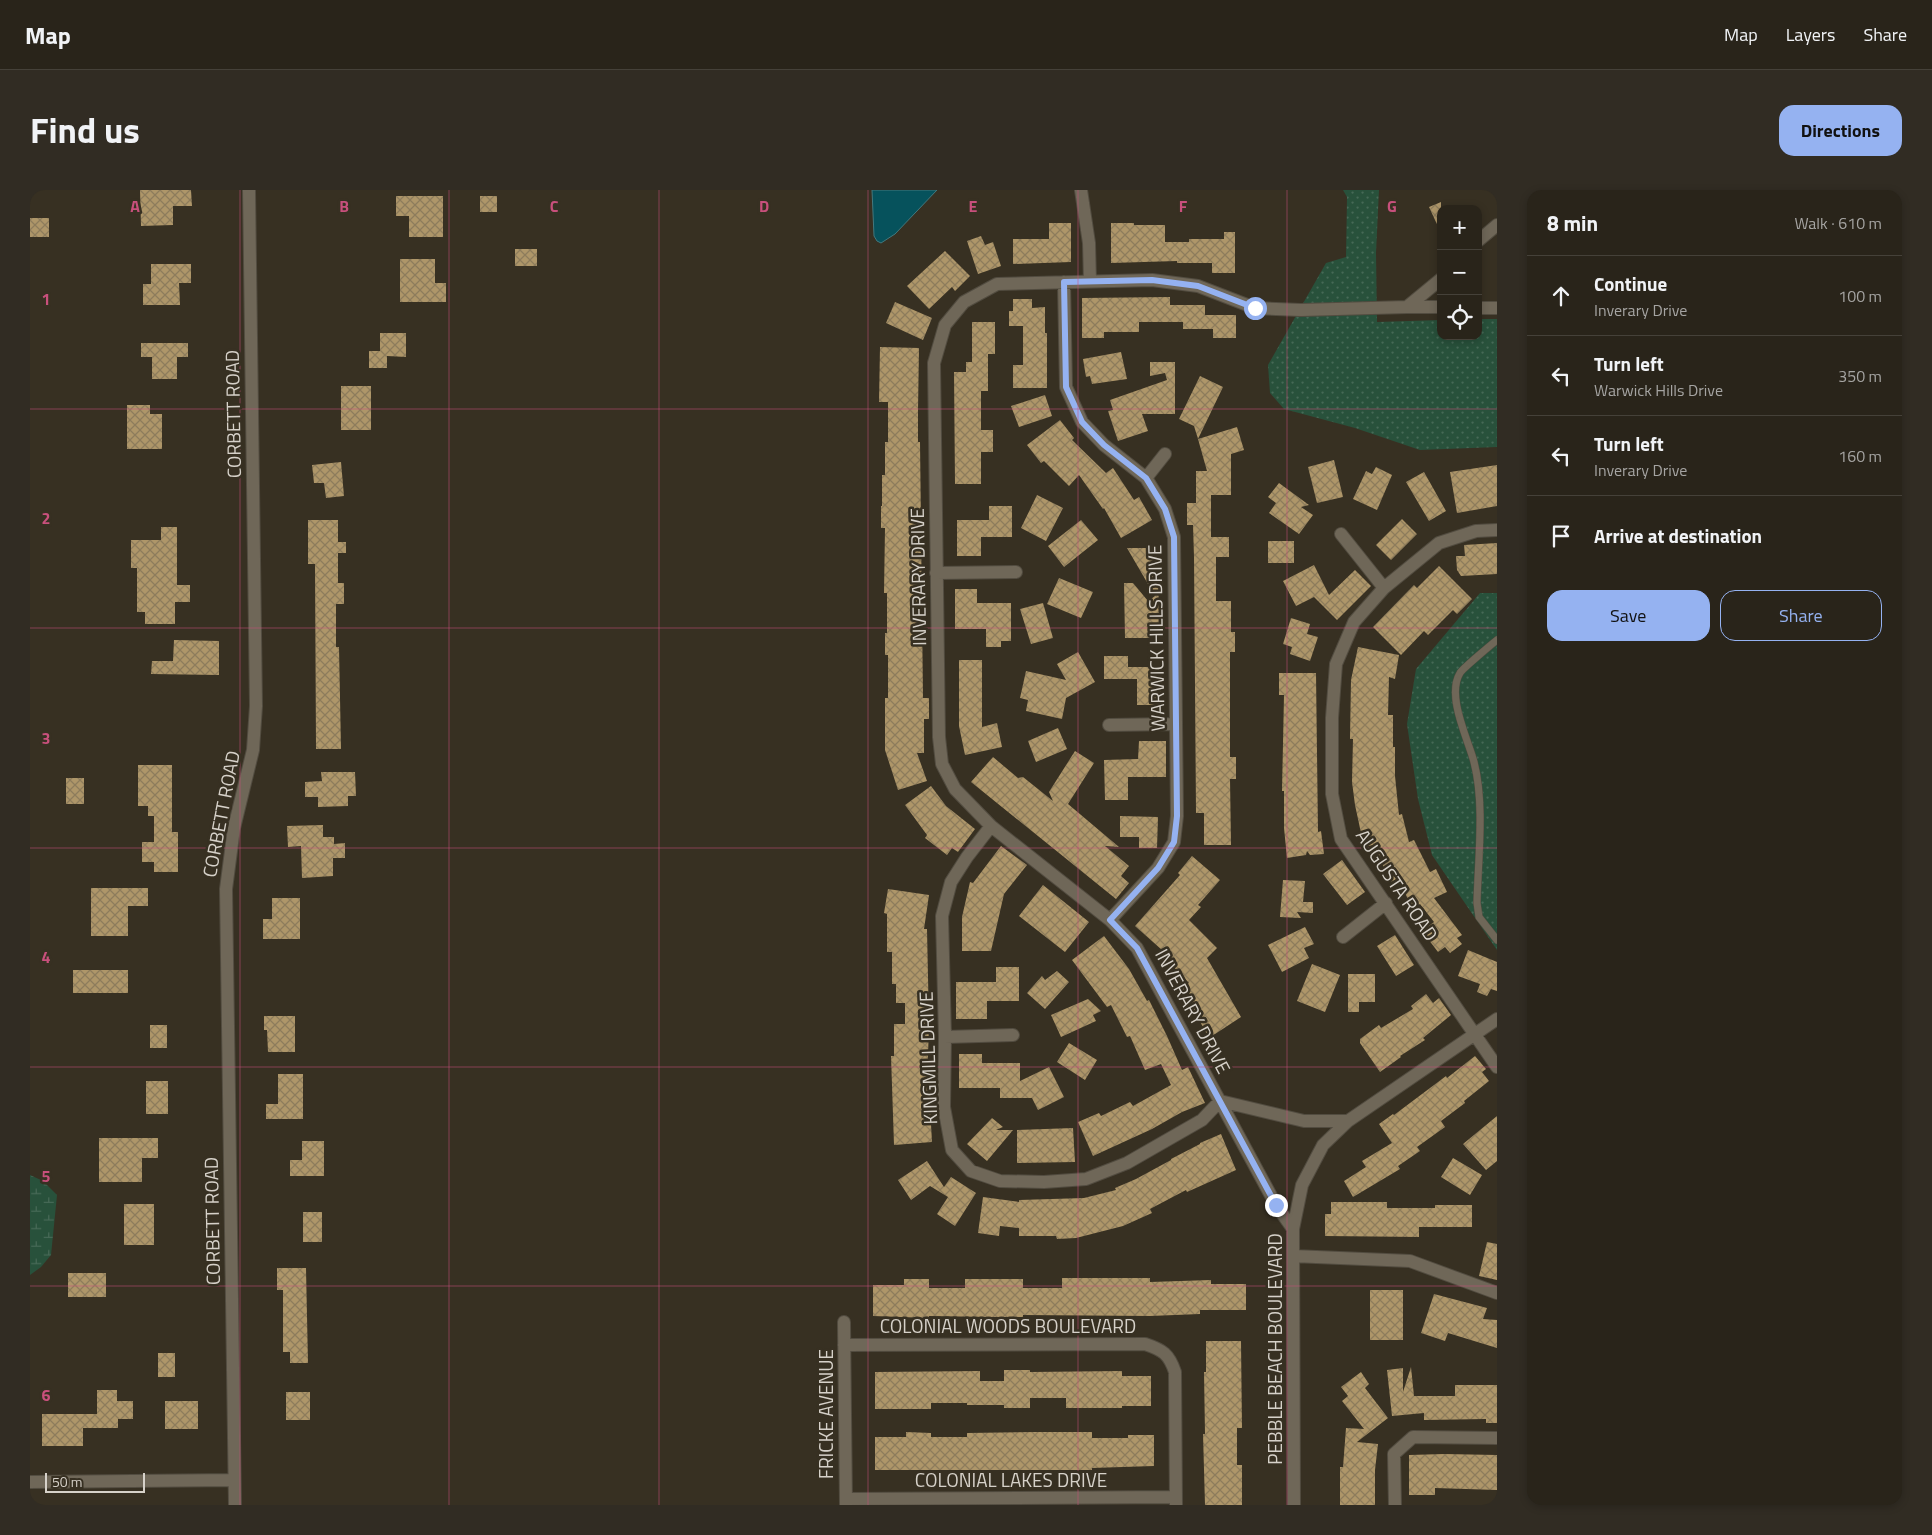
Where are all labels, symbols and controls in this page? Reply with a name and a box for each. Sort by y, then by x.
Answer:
text: Map [25,17,71,53]
text: Map [1724,21,1758,48]
text: Layers [1786,21,1835,48]
text: Share [1863,21,1907,48]
text: Find us [30,103,140,157]
button: Directions [1779,105,1902,156]
text: A [130,194,140,218]
text: B [339,194,349,218]
text: C [550,194,559,218]
text: D [759,194,769,218]
text: E [969,194,978,218]
text: F [1179,194,1188,218]
text: G [1387,194,1397,218]
map controls [1437,205,1482,340]
button: + [1437,205,1482,250]
text: 8 min [1547,207,1598,239]
text: Walk · 610 m [1794,211,1882,235]
button: − [1437,250,1482,295]
text: Continue [1594,269,1667,298]
icon: ahead [1547,282,1575,310]
text: 100 m [1838,284,1882,308]
text: 1 [42,287,50,311]
button: locate [1437,295,1482,340]
route start [1244,297,1267,320]
text: Inverary Drive [1594,298,1687,322]
text: Turn left [1594,349,1664,378]
street label: CORBETT ROAD [217,350,248,478]
icon: left [1547,362,1575,390]
text: 350 m [1838,364,1882,388]
text: Warwick Hills Drive [1594,378,1723,402]
text: Turn left [1594,429,1664,458]
icon: left [1547,442,1575,470]
text: 160 m [1838,444,1882,468]
text: Inverary Drive [1594,458,1687,482]
text: 2 [42,506,50,530]
street label: INVERARY DRIVE [902,508,933,646]
text: Arrive at destination [1594,521,1762,550]
icon: arrive [1547,522,1575,550]
street label: WARWICK HILLS DRIVE [1139,544,1172,732]
button: Save [1547,590,1710,641]
button: Share [1720,590,1882,641]
text: 3 [42,726,50,750]
street label: CORBETT ROAD [194,748,247,880]
street label: AUGUSTA ROAD [1349,823,1446,947]
street label: INVERARY DRIVE [1148,943,1239,1078]
text: 4 [42,945,51,969]
street label: KINGMILL DRIVE [911,991,944,1125]
street label: CORBETT ROAD [196,1157,227,1285]
text: 5 [42,1164,51,1188]
route end [1265,1194,1288,1217]
street label: PEBBLE BEACH BOULEVARD [1260,1233,1289,1465]
street label: COLONIAL WOODS BOULEVARD [880,1311,1136,1340]
street label: FRICKE AVENUE [811,1349,840,1479]
text: 6 [42,1383,51,1407]
street label: COLONIAL LAKES DRIVE [915,1465,1107,1494]
scale bar [45,1470,145,1493]
text: 50 m [52,1471,82,1492]

